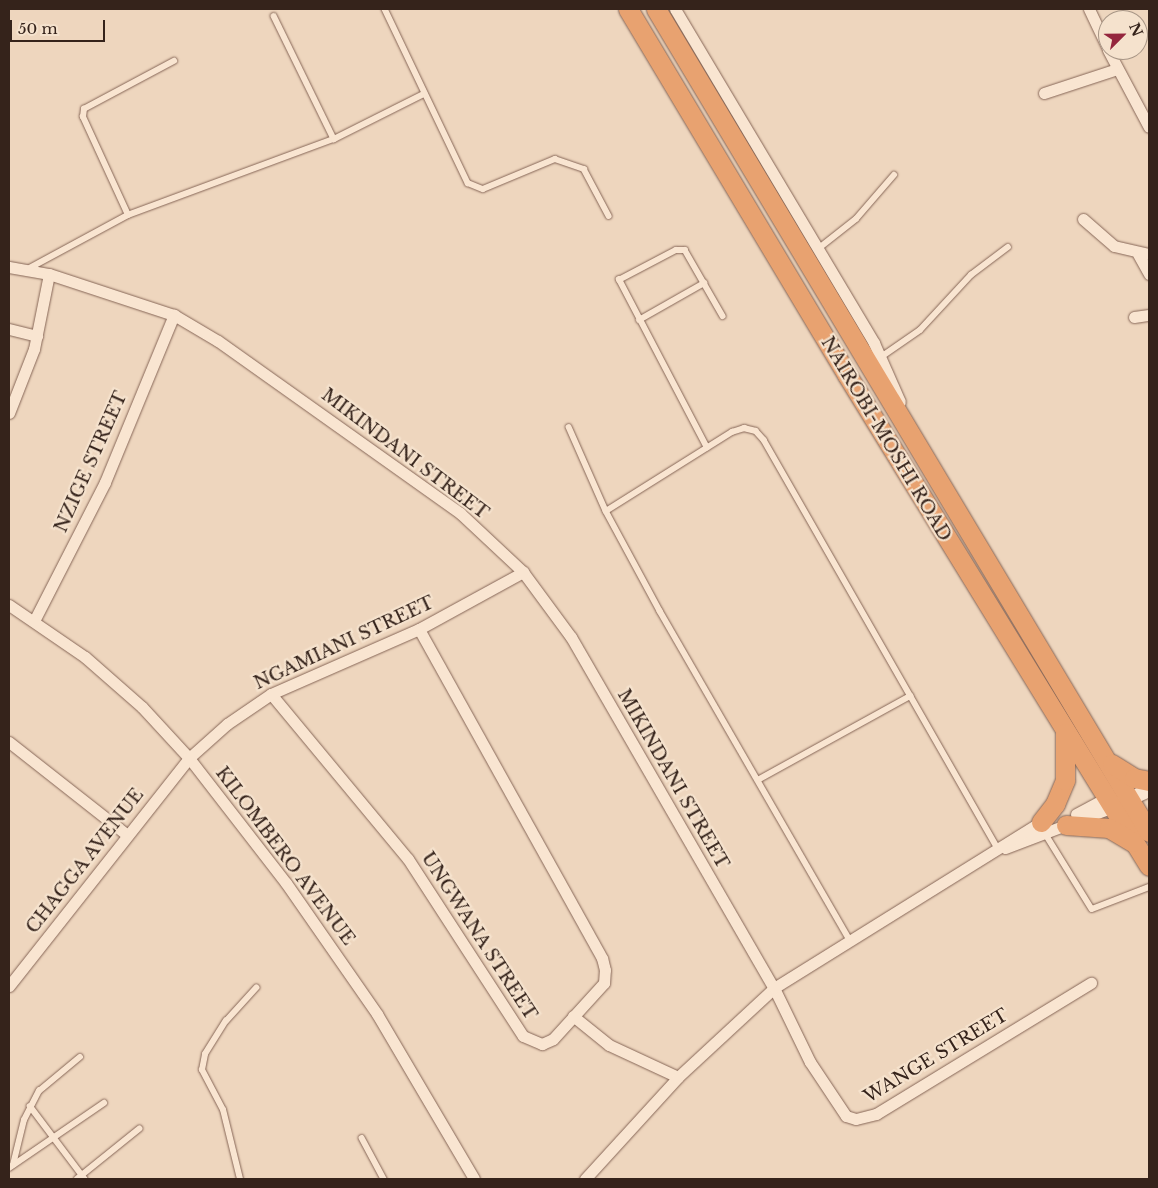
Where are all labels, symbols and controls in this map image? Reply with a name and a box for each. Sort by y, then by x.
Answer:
scale bar [12,10,108,42]
north arrow [1098,10,1148,60]
text: 50 m [18,19,58,38]
text: N [1125,20,1147,39]
street label: NAIROBI-MOSHI ROAD [816,333,956,545]
street label: MIKINDANI STREET [317,384,493,524]
street label: NZIGE STREET [50,388,132,536]
street label: NGAMIANI STREET [251,592,437,694]
street label: MIKINDANI STREET [613,685,733,873]
street label: KILOMBERO AVENUE [211,762,359,950]
street label: CHAGGA AVENUE [21,784,149,938]
street label: UNGWANA STREET [416,848,542,1024]
street label: WANGE STREET [860,1004,1012,1108]

